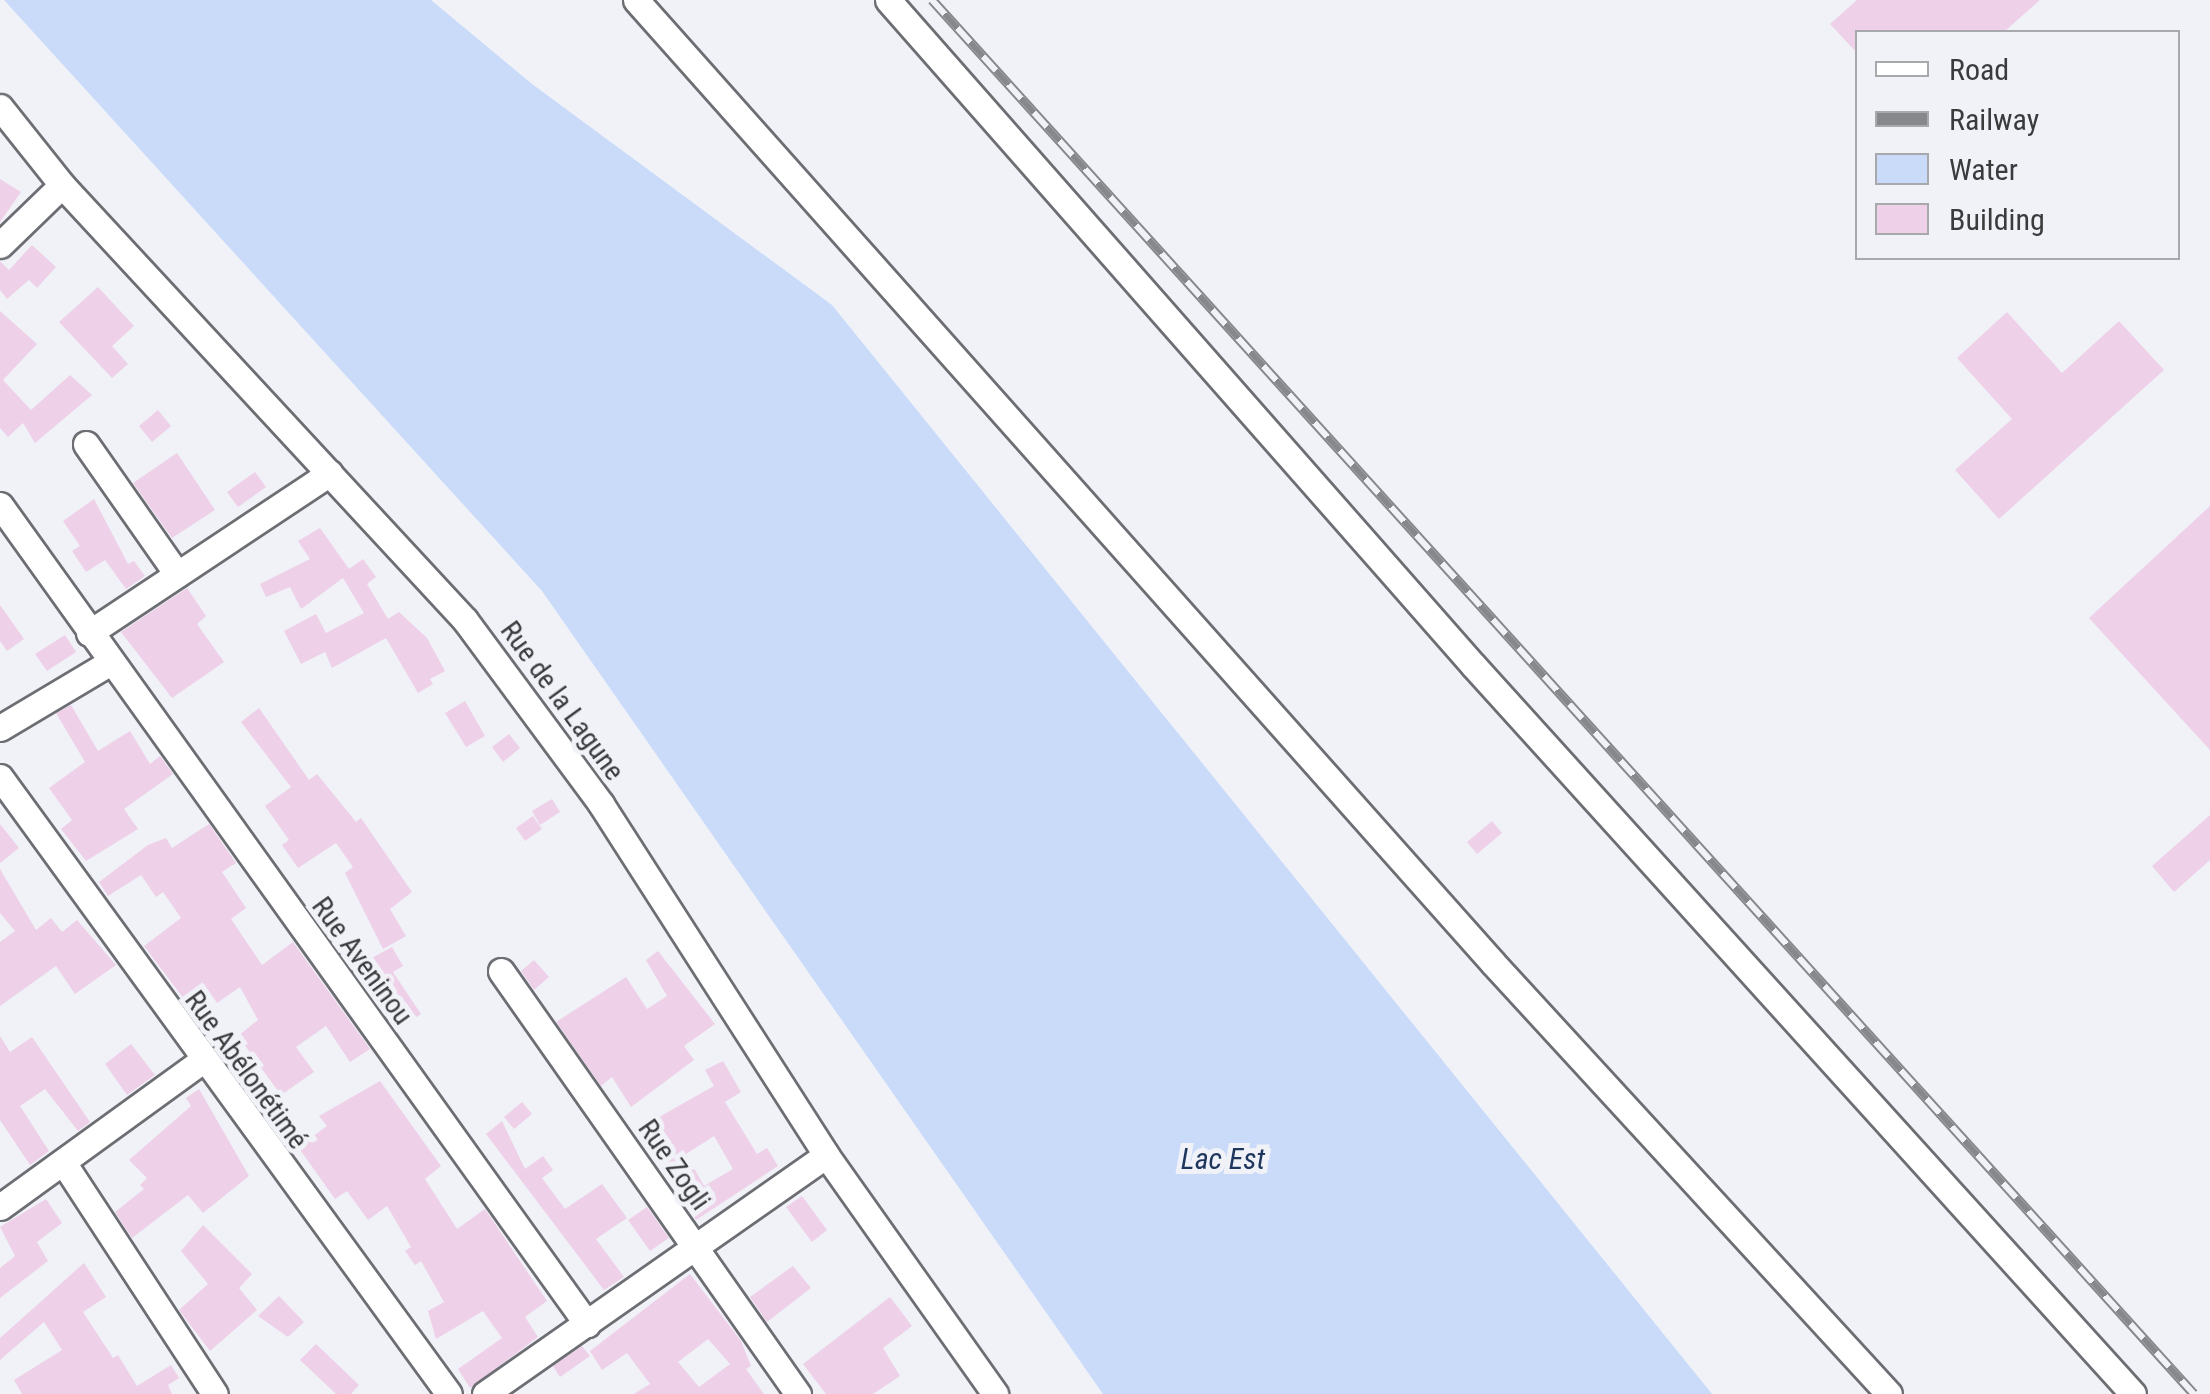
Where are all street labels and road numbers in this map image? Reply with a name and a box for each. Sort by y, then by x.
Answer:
street label: Rue de la Lagune [493,615,631,787]
street label: Rue Aveninou [304,891,420,1031]
street label: Rue Abélonétimé [177,984,315,1156]
street label: Rue Zogli [631,1113,717,1217]

